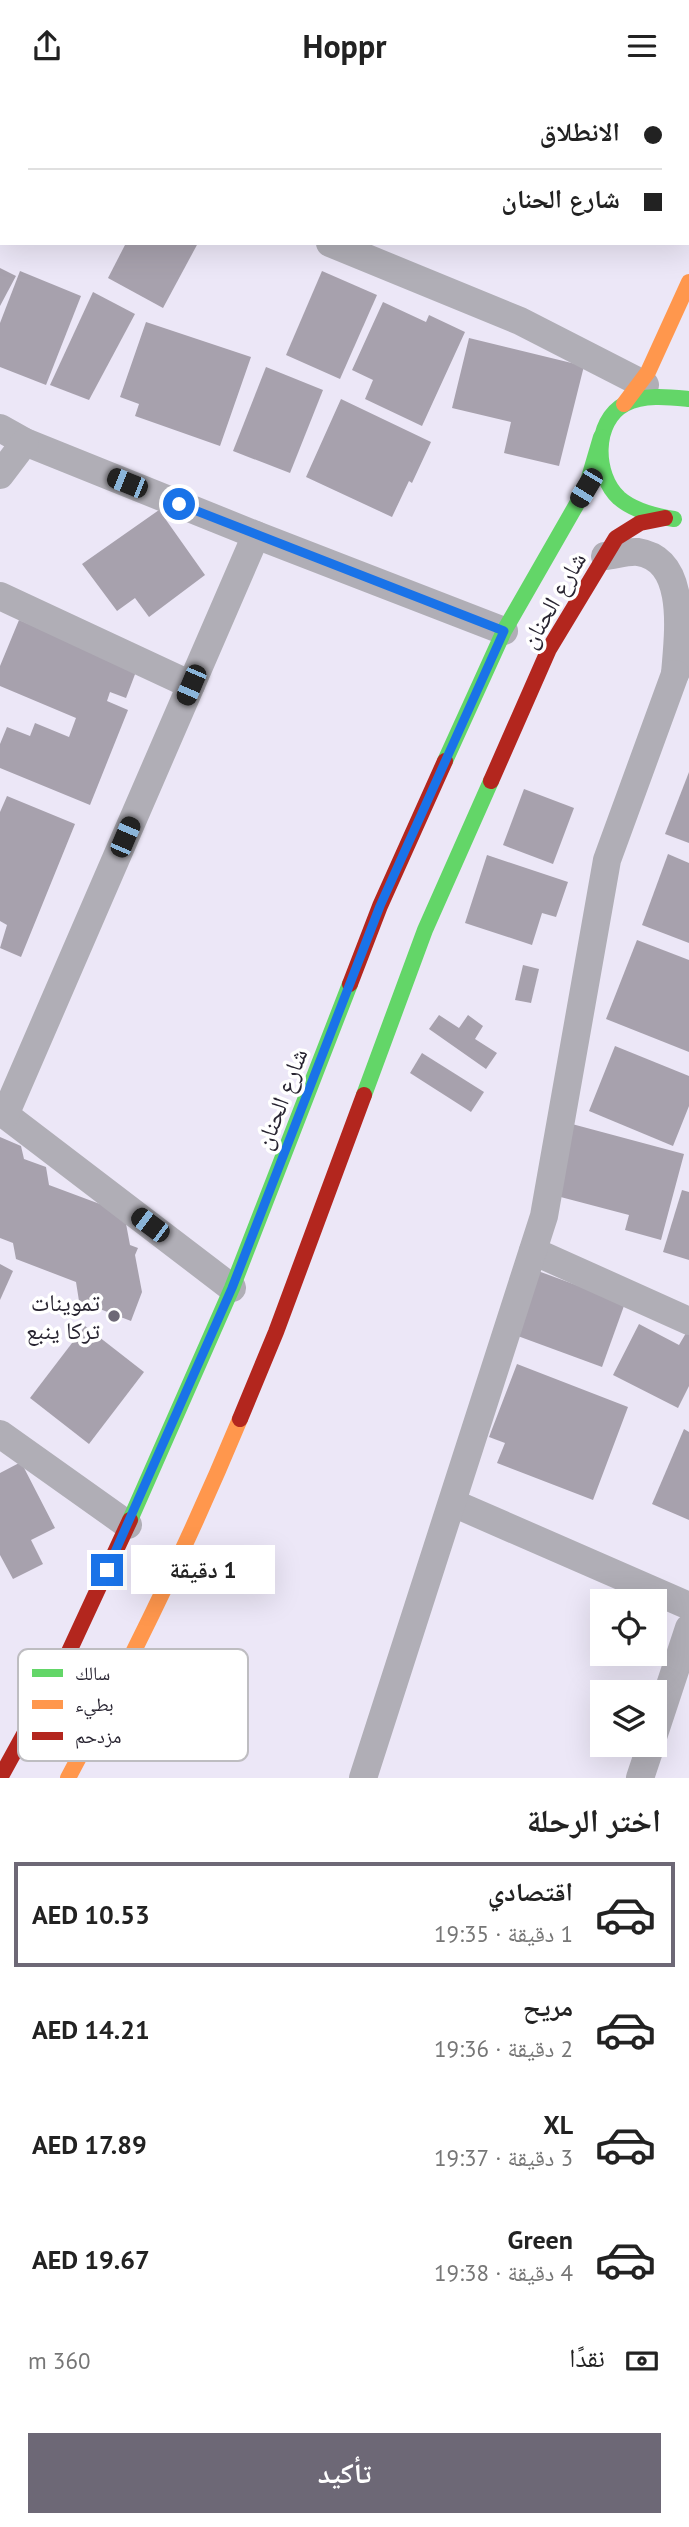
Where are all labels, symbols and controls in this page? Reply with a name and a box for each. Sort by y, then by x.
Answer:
text: Hoppr [303,25,386,67]
icon: share [28,27,66,65]
icon: menu [623,27,661,65]
text: الانطلاق [540,115,620,148]
text: شارع الحنان [501,182,620,215]
car [104,465,151,501]
car [567,465,606,511]
route start [163,488,195,520]
street label: شارع الحنان [513,546,593,654]
car [174,662,209,708]
car [108,814,143,860]
street label: شارع الحنان [248,1044,314,1154]
car [127,1204,174,1246]
place label: تموينات تركا ينبع [26,1287,100,1346]
marker: تموينات تركا ينبع [106,1308,122,1324]
callout: 1 دقيقة [132,1545,275,1595]
route end [91,1554,123,1586]
text: 1 دقيقة [169,1555,237,1584]
map controls [590,1589,667,1757]
button: locate [590,1589,667,1666]
legend [18,1649,248,1761]
text: سالك [75,1661,110,1685]
button: layers [590,1680,667,1757]
text: بطيء [75,1692,114,1720]
text: مزدحم [75,1724,121,1749]
text: اختر الرحلة [527,1799,661,1841]
text: اقتصادي [488,1875,573,1908]
icon: car [594,1883,657,1946]
text: AED 10.53 [32,1898,150,1931]
text: 1 دقيقة · 19:35 [434,1919,573,1948]
text: مريح [523,1990,573,2023]
icon: car [594,1998,657,2061]
text: AED 14.21 [32,2013,150,2046]
text: 2 دقيقة · 19:36 [434,2034,573,2063]
text: XL [543,2108,573,2141]
icon: car [594,2113,657,2176]
text: AED 17.89 [32,2128,147,2161]
text: 3 دقيقة · 19:37 [434,2143,573,2172]
text: Green [508,2223,573,2256]
icon: car [594,2228,657,2291]
text: AED 19.67 [32,2243,150,2276]
text: 4 دقيقة · 19:38 [434,2258,573,2287]
text: نقدًا [569,2341,605,2374]
icon: cash [623,2342,661,2380]
text: 360 m [28,2346,90,2375]
button: تأكيد [28,2433,661,2513]

